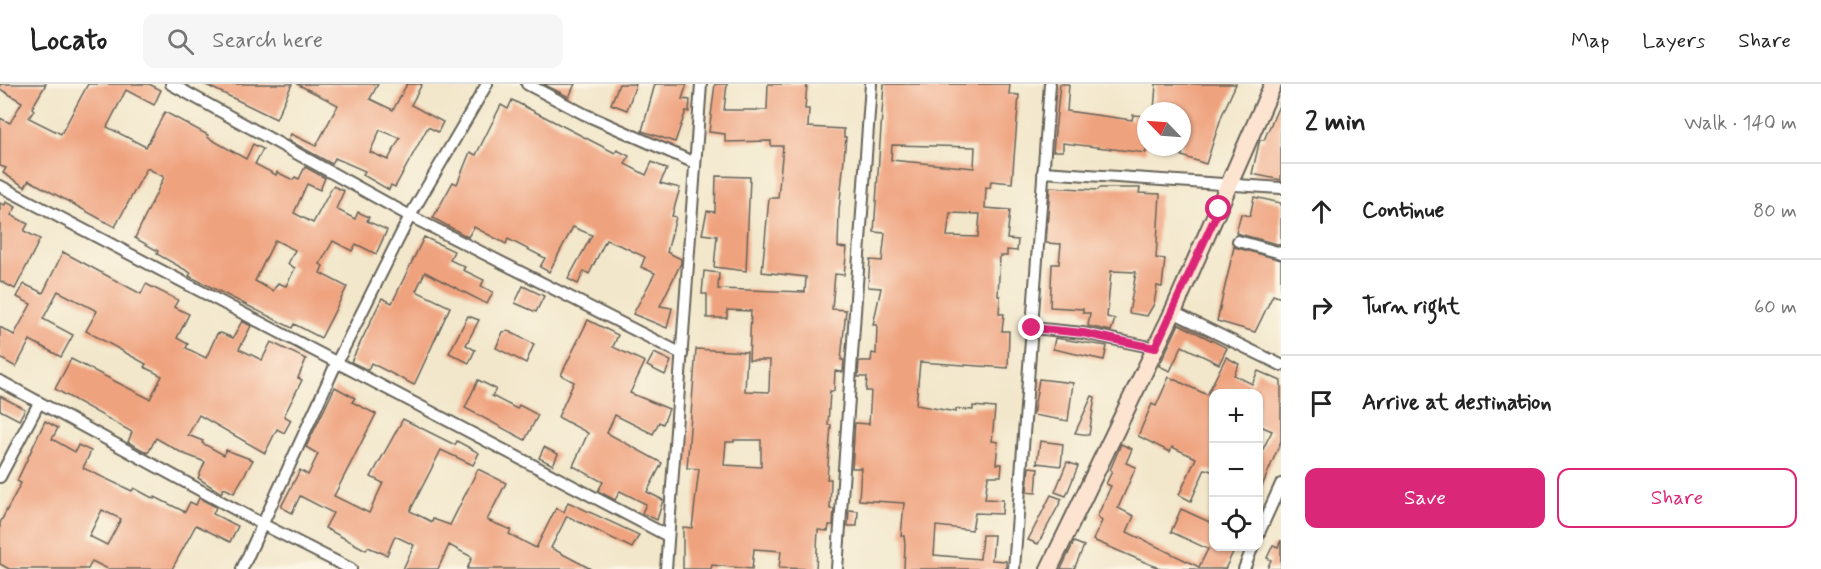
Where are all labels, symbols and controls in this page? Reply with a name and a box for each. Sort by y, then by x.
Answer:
search box [143,14,563,68]
text: Locato [30,23,107,60]
icon: search [164,25,197,58]
text: Search here [212,27,323,55]
text: Map [1571,27,1609,55]
text: Layers [1642,27,1705,55]
text: Share [1738,27,1791,55]
north arrow [1137,102,1191,156]
text: 2 min [1305,106,1366,140]
text: Walk · 140 m [1684,110,1797,137]
route start [1205,195,1231,221]
icon: ahead [1305,195,1338,228]
text: Continue [1362,197,1444,225]
text: 80 m [1753,198,1797,225]
icon: right [1305,291,1338,324]
text: Turn right [1362,293,1460,321]
text: 60 m [1754,294,1797,321]
route end [1018,314,1044,340]
icon: arrive [1305,387,1338,420]
map controls [1209,389,1263,551]
button: + [1209,389,1263,443]
text: Arrive at destination [1362,389,1552,417]
button: − [1209,443,1263,497]
button: Save [1305,468,1545,528]
button: Share [1557,468,1797,528]
button: locate [1209,497,1263,551]

